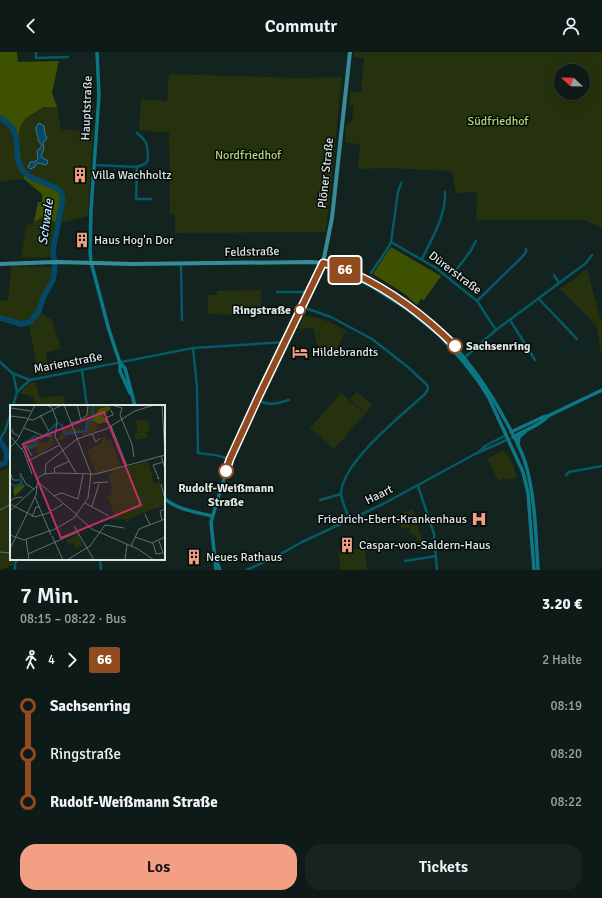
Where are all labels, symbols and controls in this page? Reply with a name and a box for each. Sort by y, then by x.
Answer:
icon: back [20,15,42,37]
text: Commutr [265,15,337,37]
icon: person [560,15,582,37]
north arrow [554,64,590,100]
map controls [554,64,590,100]
street label: Hauptstraße [78,75,96,141]
park label: Südfriedhof [468,114,529,129]
street label: Plöner Straße [315,137,337,209]
park label: Nordfriedhof [215,148,282,163]
building icon: Villa Wachholtz [71,166,89,184]
place label: Villa Wachholtz [92,168,172,183]
water label: Schwale [35,196,57,246]
building icon: Haus Hog'n Dor [73,231,91,249]
place label: Haus Hog'n Dor [94,233,174,248]
street label: Feldstraße [224,244,280,260]
street label: Dürerstraße [426,248,484,298]
line badge: 66 [327,257,363,283]
text: 66 [337,261,353,278]
place label: Ringstraße [233,303,291,318]
marker: Ringstraße [294,304,306,316]
marker: Sachsenring [447,338,463,354]
place label: Sachsenring [466,339,531,354]
hotel icon: Hildebrandts [291,343,309,361]
place label: Hildebrandts [312,345,378,360]
street label: Marienstraße [32,349,104,377]
inset map [10,405,165,560]
marker: Rudolf-Weißmann Straße [218,463,234,479]
place label: Rudolf-Weißmann Straße [178,481,274,510]
street label: Haart [363,482,395,508]
hospital icon: Friedrich-Ebert-Krankenhaus [470,510,488,528]
place label: Friedrich-Ebert-Krankenhaus [317,512,467,527]
building icon: Caspar-von-Saldern-Haus [338,536,356,554]
place label: Caspar-von-Saldern-Haus [359,538,491,553]
building icon: Neues Rathaus [185,548,203,566]
place label: Neues Rathaus [206,550,282,565]
text: 7 Min. [20,582,79,609]
text: 3.20 € [542,595,582,613]
text: 08:15 – 08:22 · Bus [20,611,126,627]
icon: walk [20,649,42,671]
icon: forward [61,649,83,671]
text: 66 [97,651,112,668]
text: 4 [48,652,55,668]
text: 2 Halte [542,652,582,668]
text: Sachsenring [50,697,131,715]
text: 08:19 [550,698,582,714]
text: Ringstraße [50,745,121,763]
text: 08:20 [550,746,582,762]
text: Rudolf-Weißmann Straße [50,793,218,811]
text: 08:22 [550,794,582,810]
button: Los [20,844,297,890]
button: Tickets [305,844,582,890]

